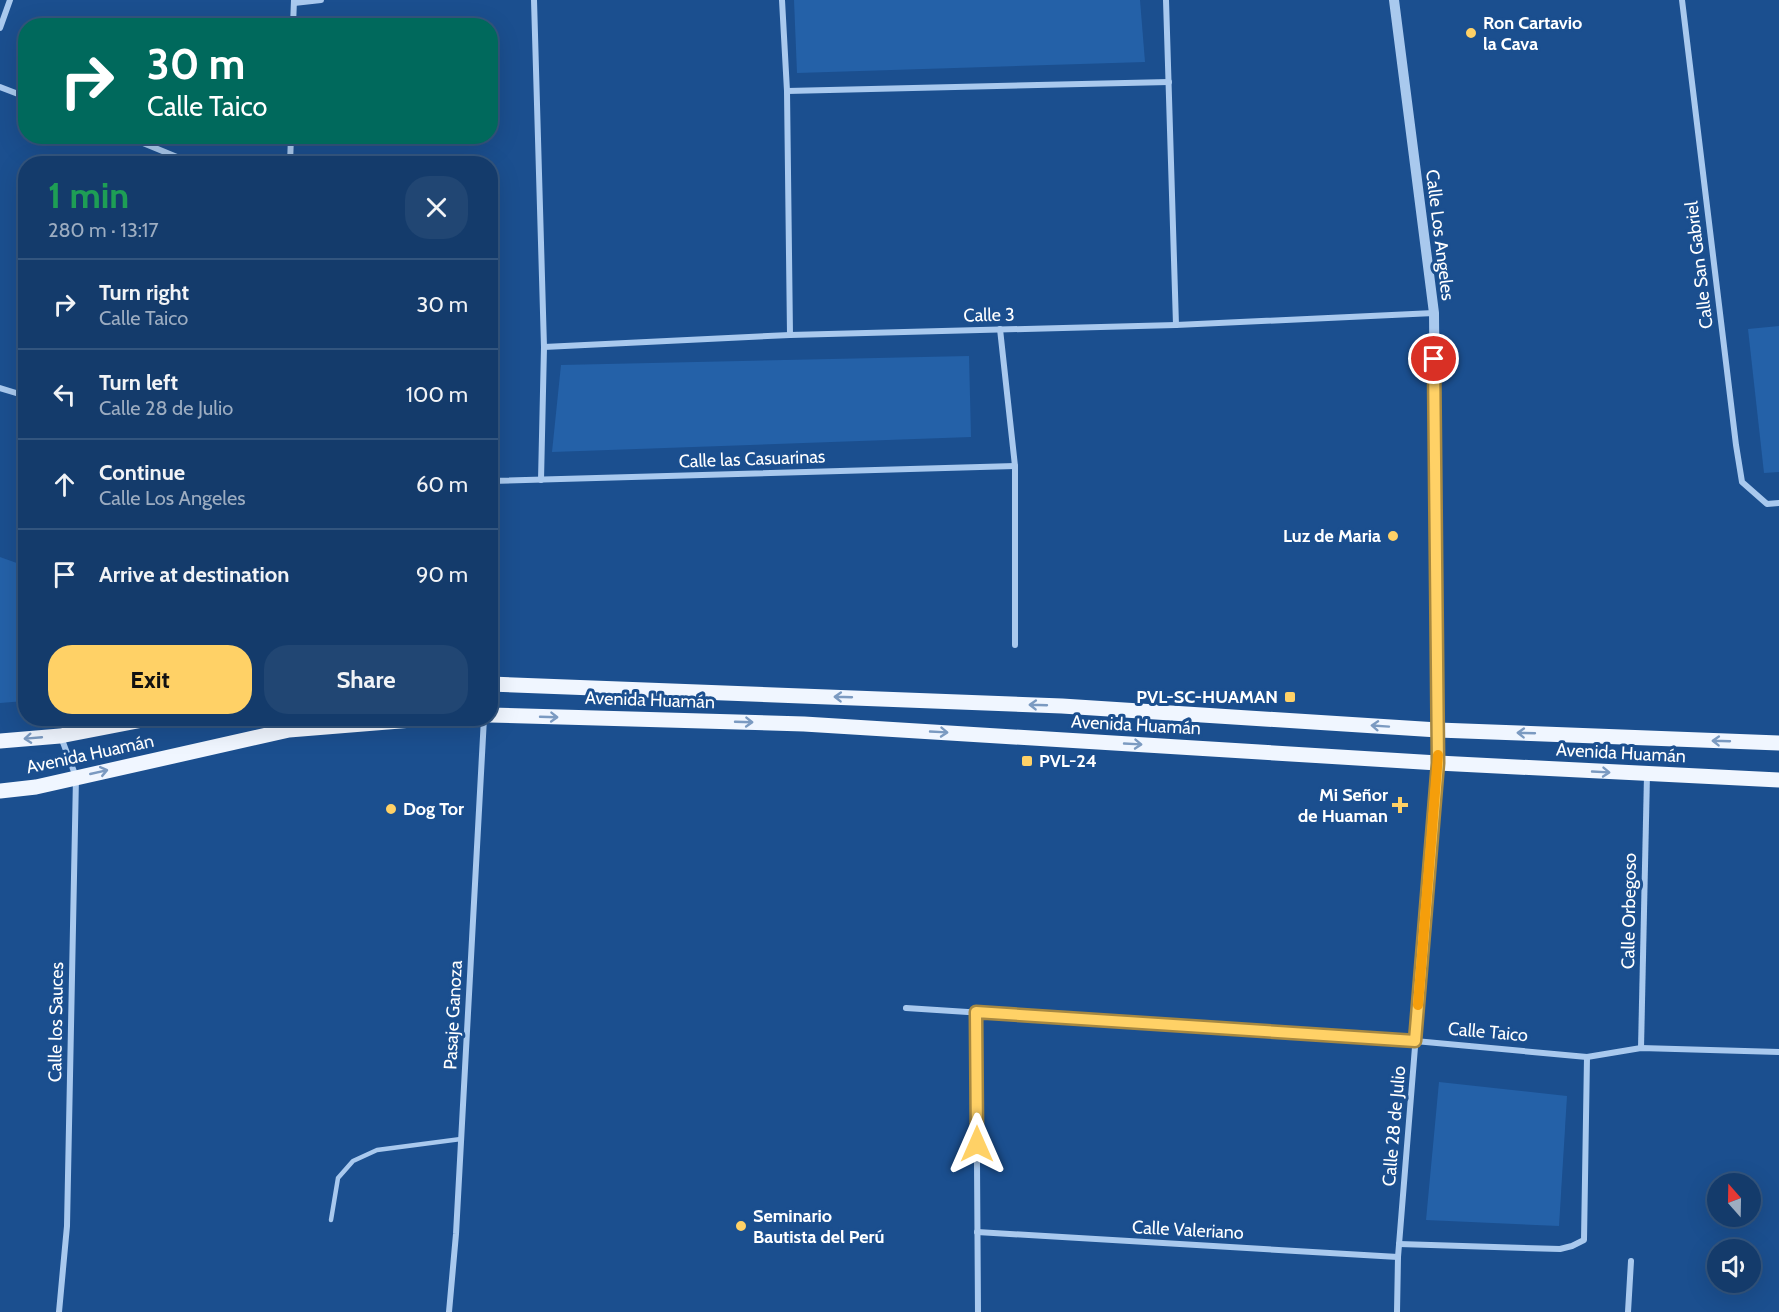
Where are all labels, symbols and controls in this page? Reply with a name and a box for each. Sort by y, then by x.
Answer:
place label: Ron Cartavio la Cava [1483,12,1582,55]
marker: Ron Cartavio la Cava [1464,26,1478,40]
text: 30 m [147,38,245,90]
icon: right [48,42,126,120]
text: Calle Taico [147,90,267,123]
street label: Calle Los Angeles [1421,168,1459,302]
text: 1 min [48,173,129,217]
button: close [405,176,468,239]
street label: Calle San Gabriel [1680,199,1718,330]
text: 280 m · 13:17 [48,218,158,242]
text: Turn right [99,279,189,306]
icon: right [48,288,81,321]
text: 30 m [416,291,468,318]
street label: Calle 3 [963,304,1015,326]
text: Calle Taico [99,306,188,330]
pin [1408,333,1459,384]
icon: arrive [1417,342,1450,375]
text: Turn left [99,369,178,396]
icon: left [48,378,81,411]
text: 100 m [406,381,468,408]
text: Calle 28 de Julio [99,396,233,420]
street label: Calle las Casuarinas [678,445,826,473]
text: Continue [99,459,185,486]
icon: ahead [48,468,81,501]
text: 60 m [416,471,468,498]
text: Calle Los Angeles [99,486,245,510]
place label: Luz de Maria [1283,525,1381,547]
marker: Luz de Maria [1386,529,1400,543]
icon: arrive [48,558,81,591]
text: Arrive at destination [99,561,289,588]
text: 90 m [416,561,468,588]
button: Exit [48,645,252,714]
button: Share [264,645,468,714]
place label: PVL-SC-HUAMAN [1136,686,1278,708]
street label: Avenida Huamán [585,687,715,713]
marker: PVL-SC-HUAMAN [1283,690,1297,704]
one-way arrow [834,692,854,703]
one-way arrow [1029,699,1049,710]
one-way arrow [538,711,558,723]
street label: Avenida Huamán [1071,711,1201,739]
one-way arrow [733,717,753,728]
one-way arrow [1370,720,1390,731]
one-way arrow [928,727,948,738]
one-way arrow [1516,728,1536,739]
street label: Avenida Huamán [24,730,156,778]
one-way arrow [23,733,43,744]
one-way arrow [1711,735,1731,747]
one-way arrow [1123,739,1143,750]
street label: Avenida Huamán [1556,739,1686,767]
place label: PVL-24 [1039,750,1097,772]
marker: PVL-24 [1020,754,1034,768]
one-way arrow [89,766,108,778]
one-way arrow [1591,766,1611,777]
place label: Mi Señor de Huaman [1298,784,1388,827]
place label: Dog Tor [403,798,464,820]
marker: Mi Señor de Huaman [1393,798,1407,812]
marker: Dog Tor [384,802,398,816]
street label: Calle Orbegoso [1617,853,1641,969]
street label: Pasaje Ganoza [439,959,467,1070]
street label: Calle los Sauces [44,962,68,1082]
street label: Calle Taico [1447,1018,1529,1046]
street label: Calle 28 de Julio [1378,1065,1410,1187]
position arrow [945,1112,1009,1176]
north arrow [1707,1173,1761,1227]
map controls [1707,1173,1761,1293]
place label: Seminario Bautista del Perú [753,1205,884,1248]
street label: Calle Valeriano [1132,1216,1244,1244]
marker: Seminario Bautista del Perú [734,1219,748,1233]
button: sound [1707,1239,1761,1293]

